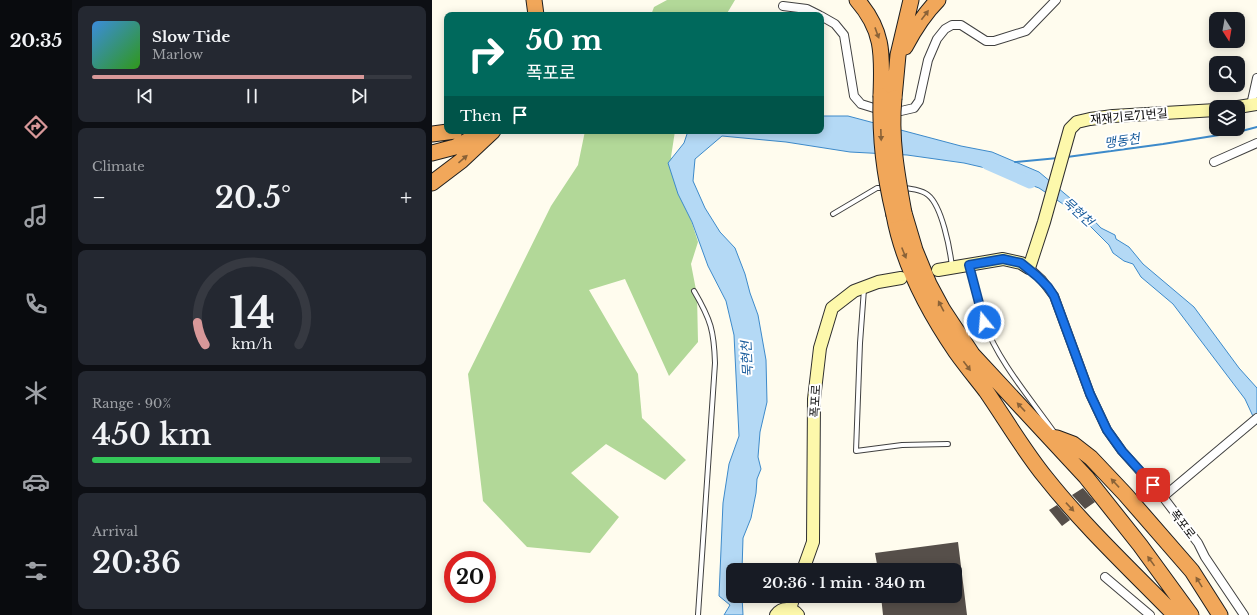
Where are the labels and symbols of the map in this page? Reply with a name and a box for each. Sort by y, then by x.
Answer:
one-way arrow [921,10,929,21]
north arrow [1209,12,1245,48]
one-way arrow [874,28,880,40]
street label: 재재기로71번길 [1090,105,1168,127]
one-way arrow [878,129,884,142]
water label: 맹동천 [1103,130,1142,152]
one-way arrow [457,155,468,164]
water label: 묵현천 [1059,194,1098,231]
one-way arrow [901,247,907,259]
one-way arrow [937,300,944,311]
position arrow [963,301,1005,343]
water label: 묵현천 [738,340,756,377]
one-way arrow [962,361,970,371]
street label: 폭포로 [807,384,823,418]
one-way arrow [1016,402,1026,412]
pin [1136,468,1170,502]
one-way arrow [1110,478,1119,488]
one-way arrow [1066,502,1075,512]
street label: 폭포로 [1167,506,1199,542]
speed limit sign: 20 [444,551,496,603]
one-way arrow [1147,556,1155,566]
one-way arrow [1195,577,1203,587]

